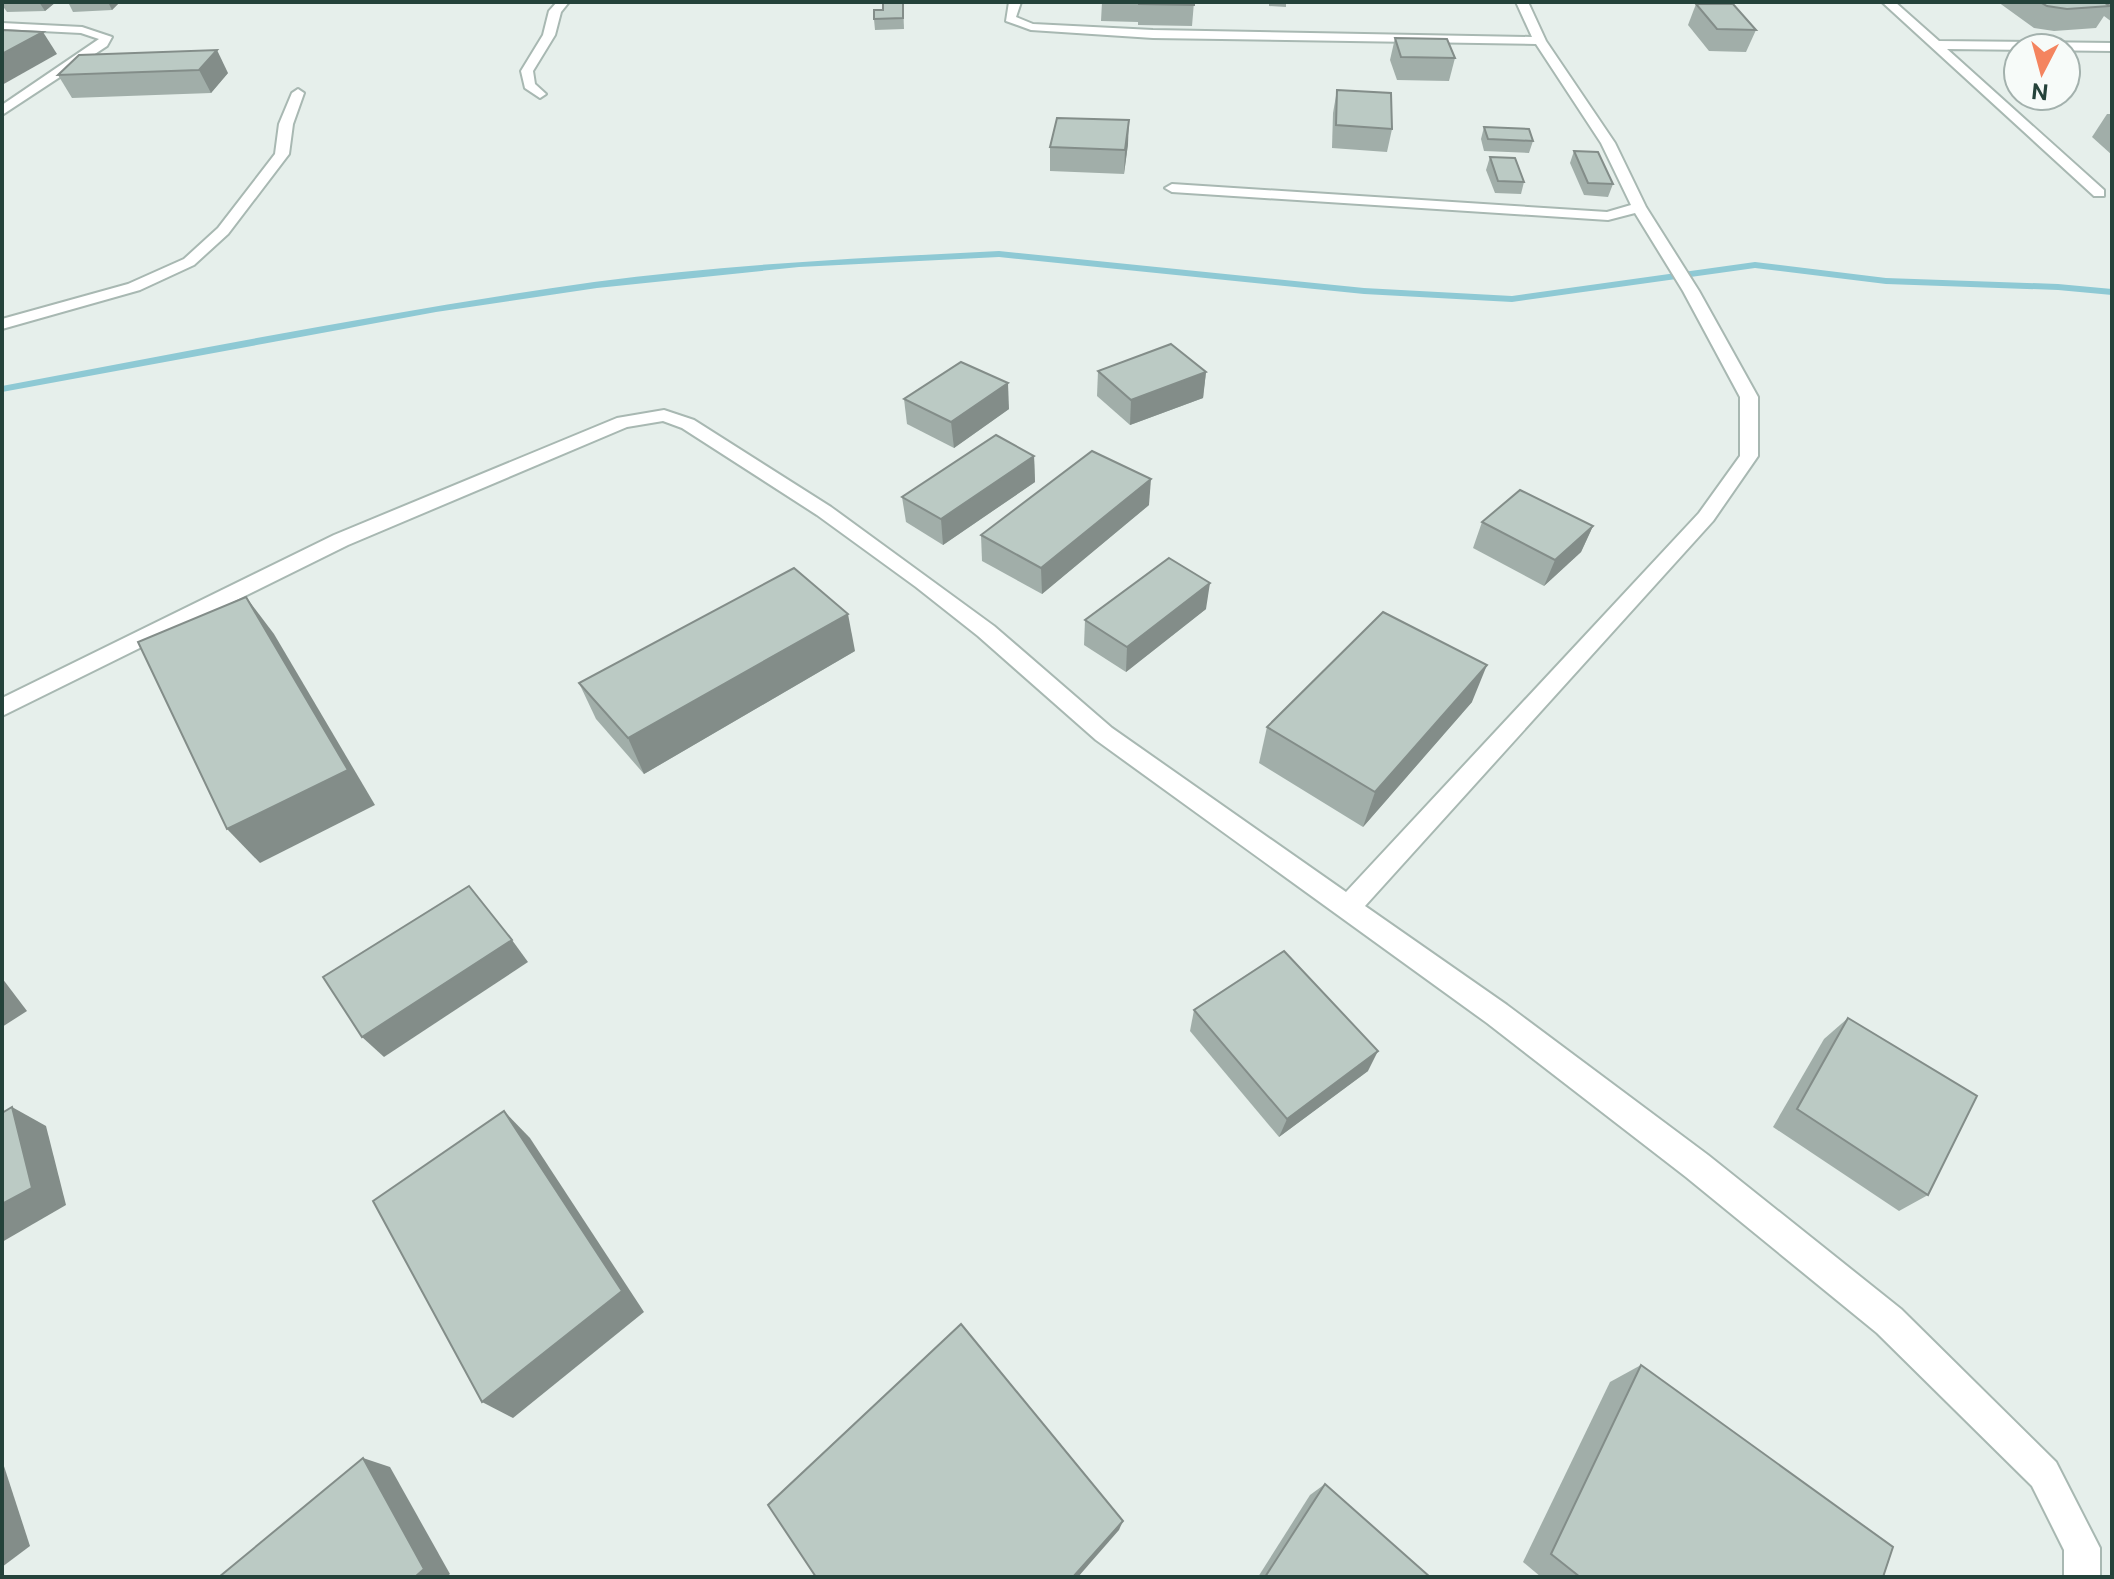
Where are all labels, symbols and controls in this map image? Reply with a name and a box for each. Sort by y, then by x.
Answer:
north arrow [2002,32,2082,112]
text: N [2030,78,2050,106]

